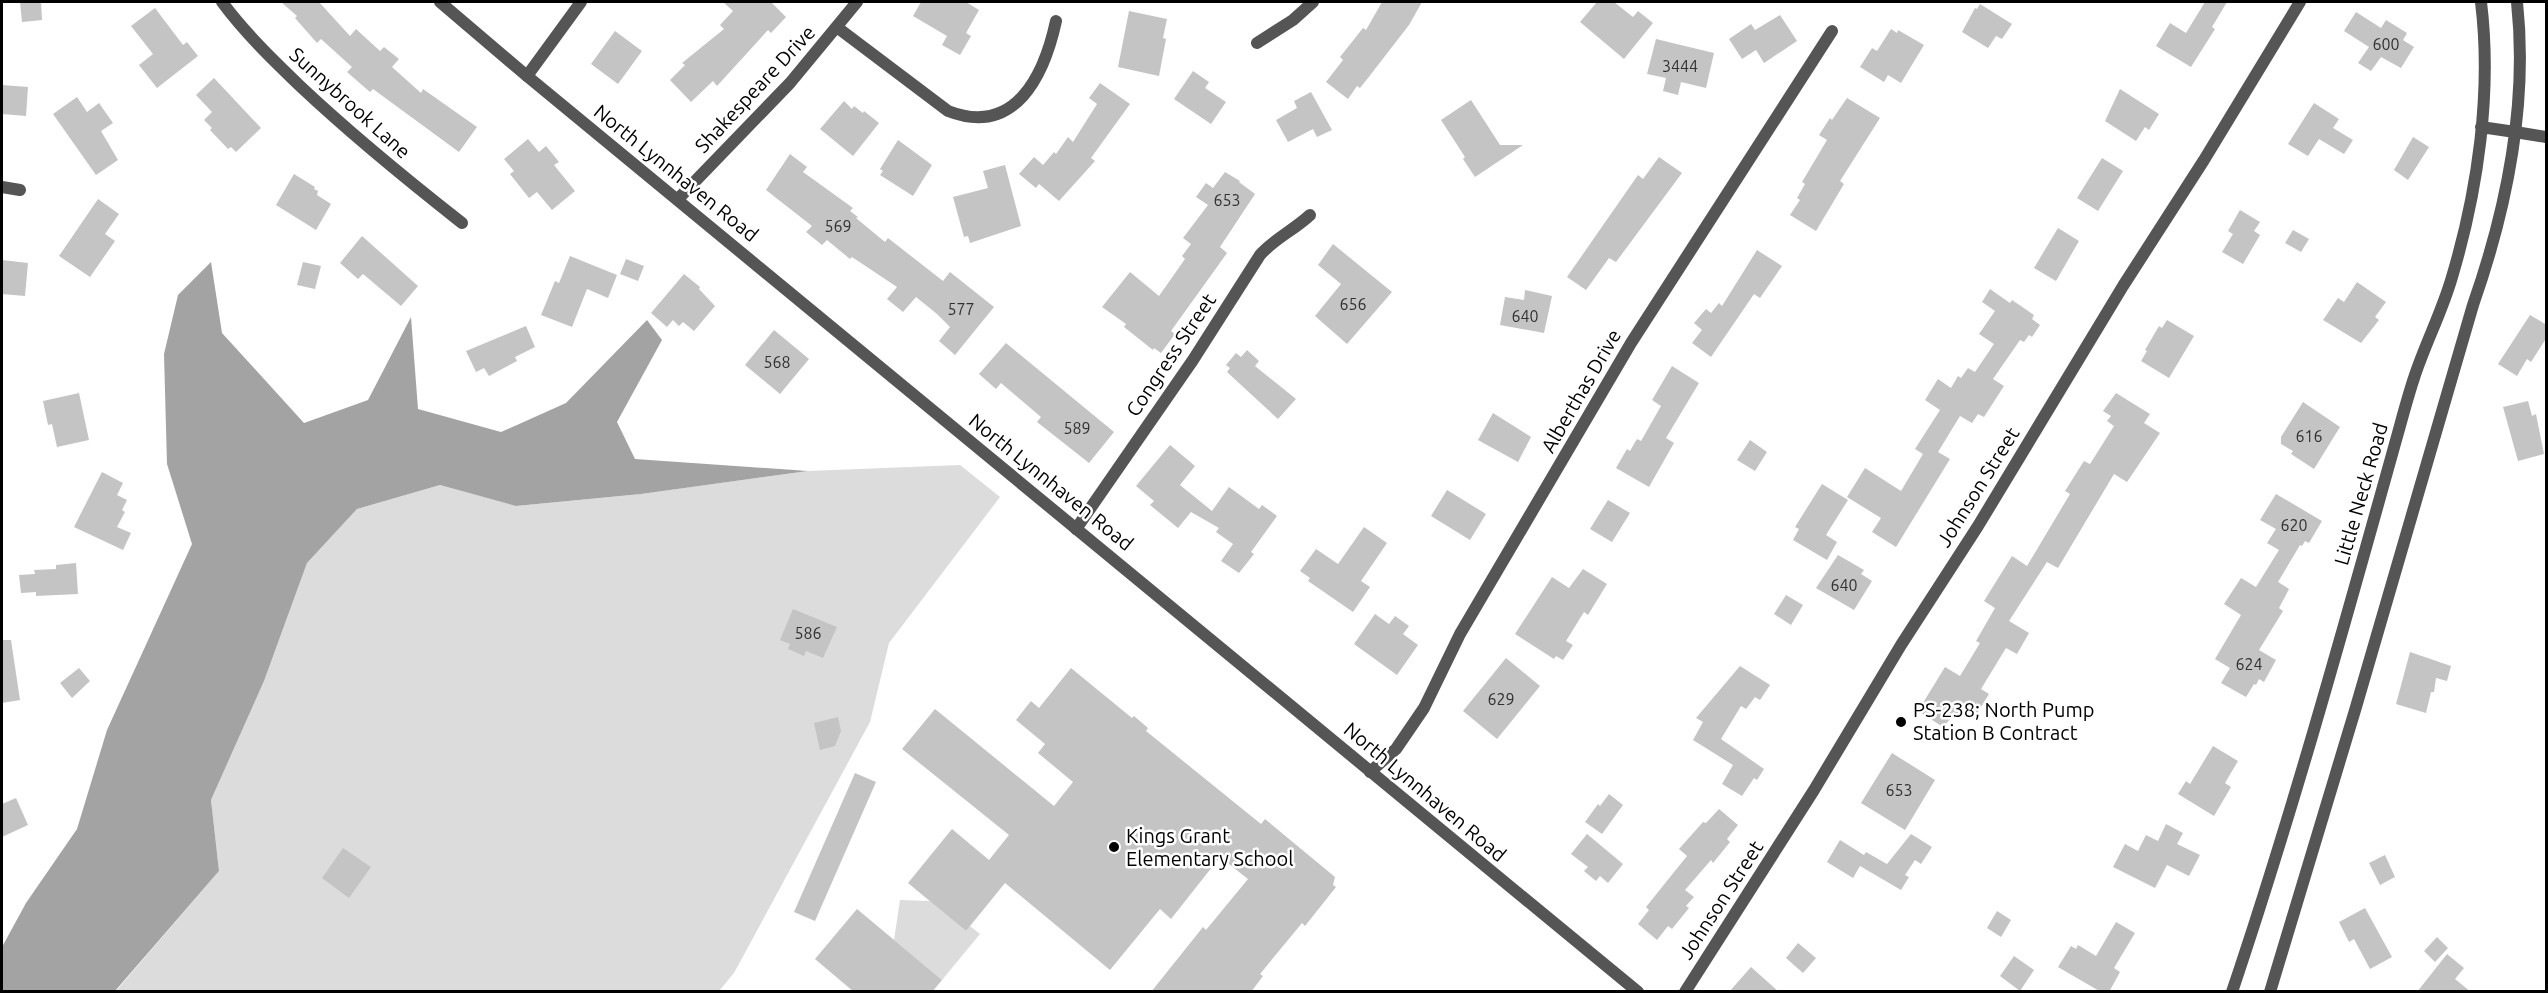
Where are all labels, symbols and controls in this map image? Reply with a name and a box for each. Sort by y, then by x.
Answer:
street label: Shakespeare Drive [690,20,819,157]
house number: 600 [2372,35,2400,53]
street label: Sunnybrook Lane [285,42,415,163]
house number: 3444 [1662,57,1698,75]
street label: North Lynnhaven Road [590,99,763,246]
house number: 653 [1213,191,1241,209]
house number: 569 [824,217,852,235]
street label: Congress Street [1121,289,1220,421]
house number: 656 [1339,295,1367,313]
house number: 577 [947,300,975,318]
house number: 640 [1511,307,1539,325]
street label: Alberthas Drive [1536,325,1625,457]
house number: 568 [763,353,791,371]
street label: North Lynnhaven Road [965,408,1138,555]
house number: 589 [1063,419,1091,437]
street label: Little Neck Road [2329,420,2392,568]
street label: Johnson Street [1932,423,2024,551]
house number: 616 [2295,427,2323,445]
house number: 620 [2280,516,2308,534]
house number: 640 [1830,576,1858,594]
house number: 586 [794,624,822,642]
house number: 624 [2235,655,2263,673]
house number: 629 [1487,690,1515,708]
place label: PS-238; North Pump Station B Contract [1913,698,2094,744]
marker: PS-238; North Pump Station B Contract [1894,715,1908,729]
street label: North Lynnhaven Road [1340,717,1511,866]
house number: 653 [1885,781,1913,799]
place label: Kings Grant Elementary School [1126,824,1293,870]
street label: Johnson Street [1674,836,1767,963]
marker: Kings Grant Elementary School [1107,840,1121,854]

